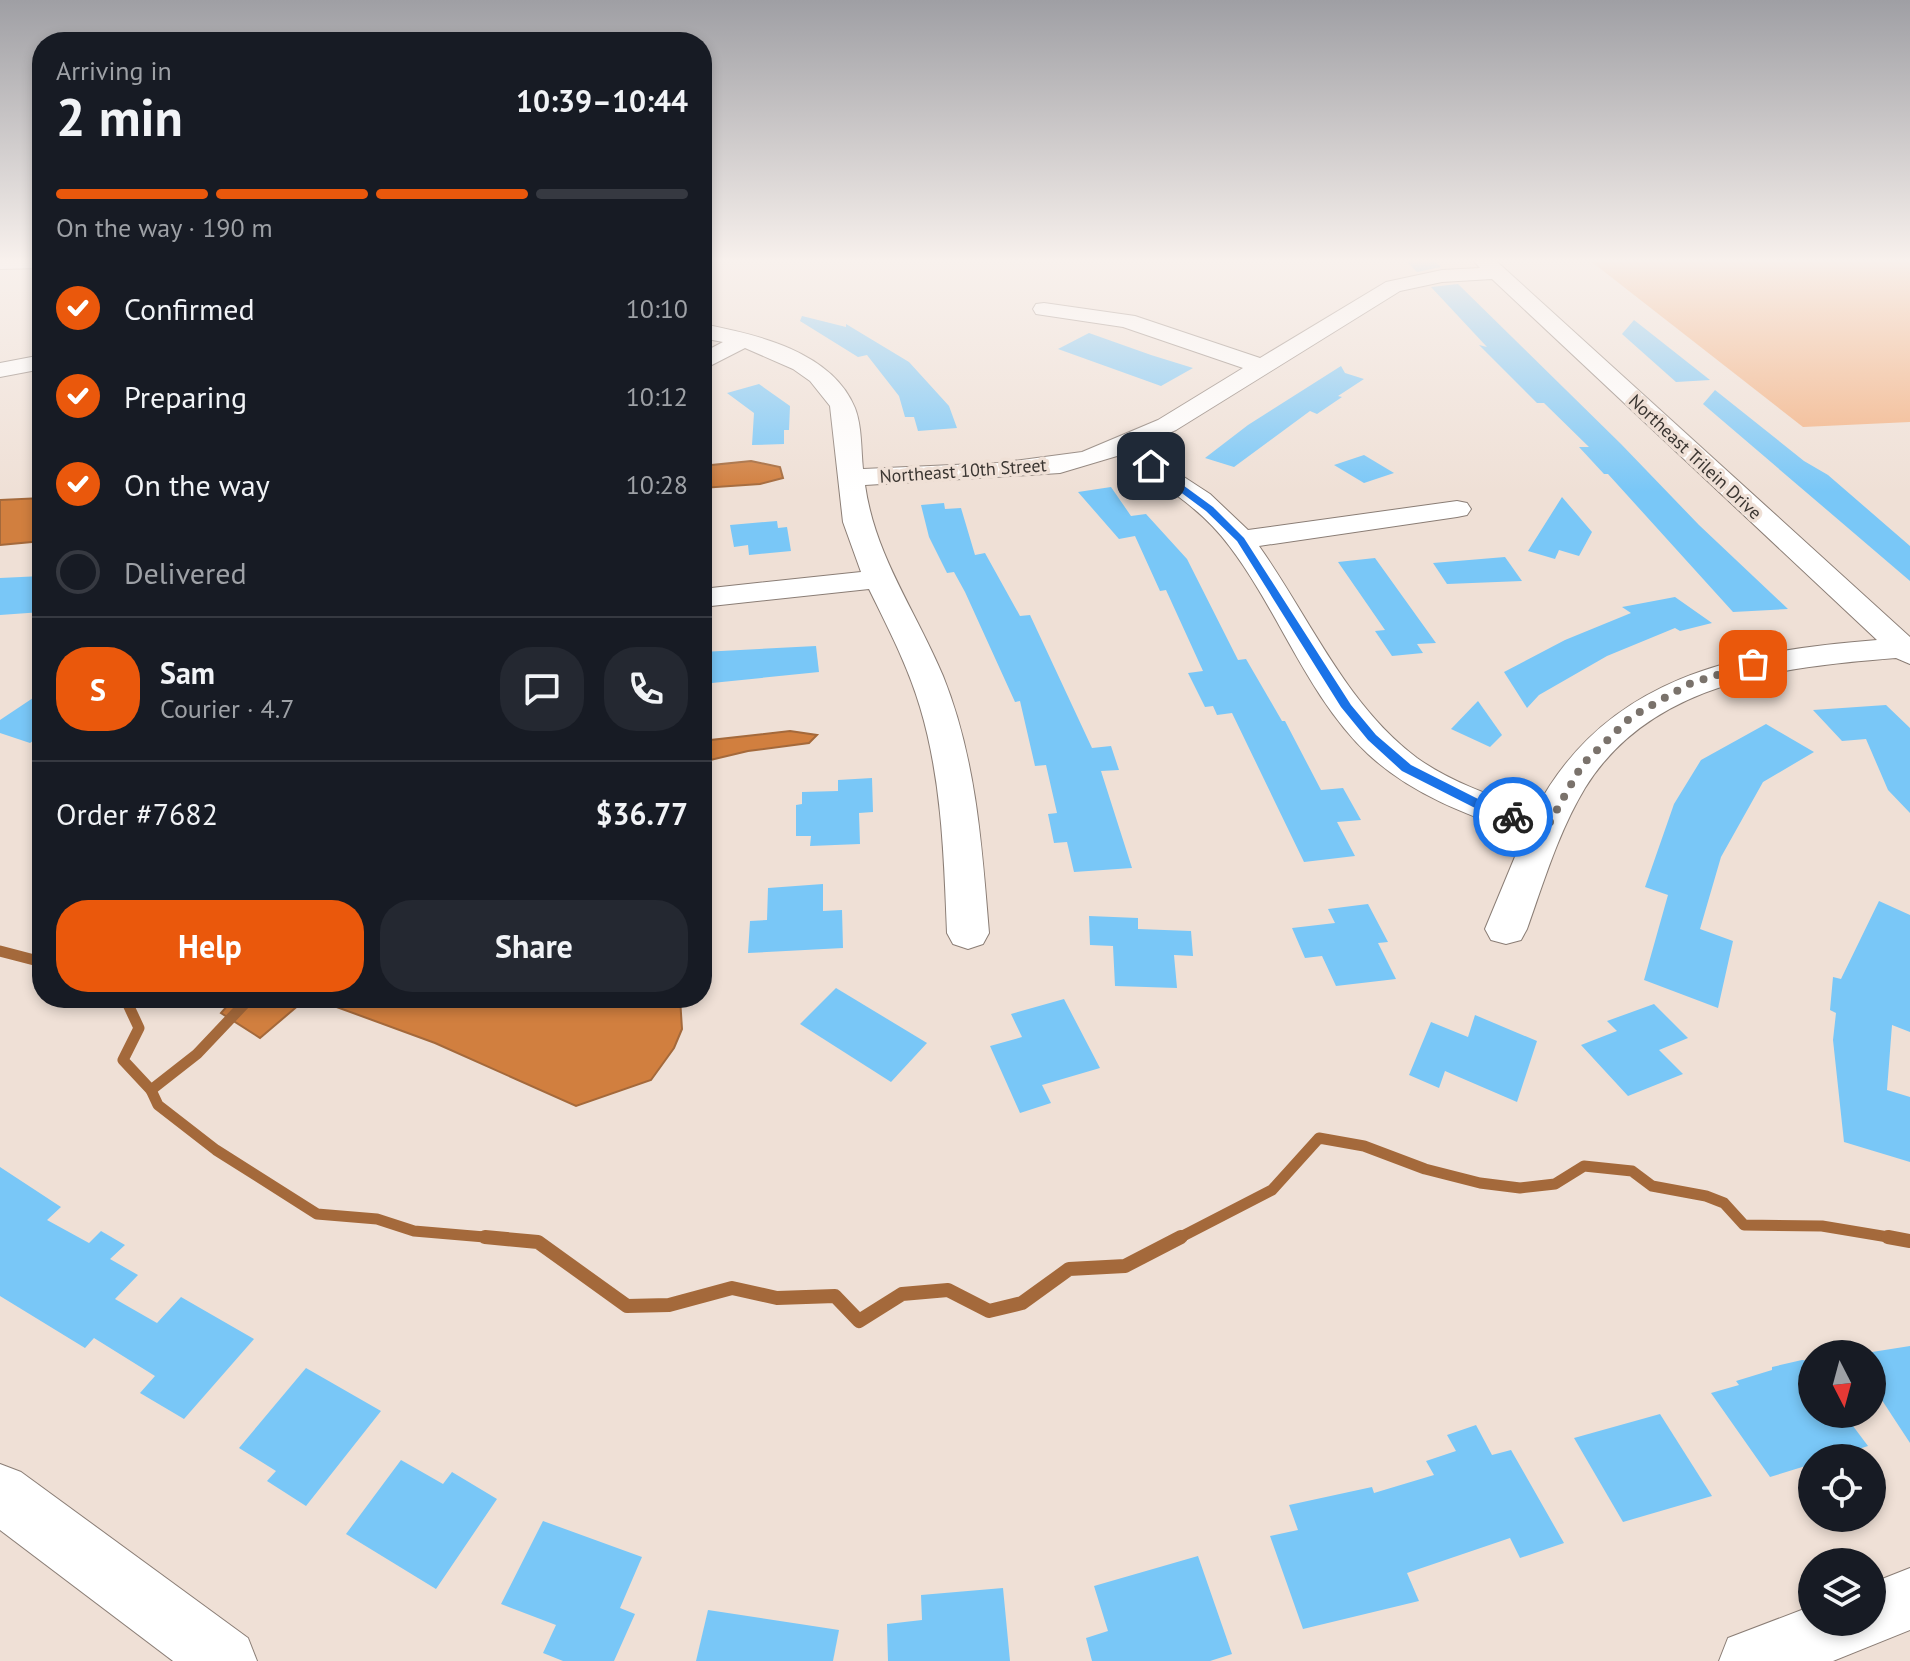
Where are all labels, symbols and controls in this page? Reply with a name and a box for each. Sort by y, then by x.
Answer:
text: Arriving in [56,54,172,87]
text: 10:39–10:44 [516,81,688,120]
text: 2 min [56,83,183,150]
text: On the way · 190 m [56,211,273,244]
icon: check [56,286,100,330]
text: Confirmed [124,289,255,328]
text: 10:10 [626,292,688,325]
icon: check [56,374,100,418]
text: Preparing [124,377,247,416]
text: 10:12 [626,380,688,413]
street label: Northeast Trilein Drive [1624,389,1767,524]
pin [1117,432,1185,500]
icon: home [1129,444,1173,488]
street label: Northeast 10th Street [879,453,1047,488]
icon: check [56,462,100,506]
text: On the way [124,465,270,504]
text: 10:28 [626,468,688,501]
text: Delivered [124,553,247,592]
pin [1719,630,1787,698]
icon: bag [1731,642,1775,686]
button: chat [500,647,584,731]
button: phone [604,647,688,731]
text: Sam [160,653,215,692]
text: S [90,670,106,709]
text: Courier · 4.7 [160,692,294,725]
courier [1473,777,1553,857]
text: Order #7682 [56,794,218,833]
text: $36.77 [596,794,688,833]
icon: bike [1491,795,1535,839]
button: Help [56,900,364,992]
button: Share [380,900,688,992]
north arrow [1798,1340,1886,1428]
map controls [1798,1340,1886,1636]
button: locate [1798,1444,1886,1532]
button: layers [1798,1548,1886,1636]

